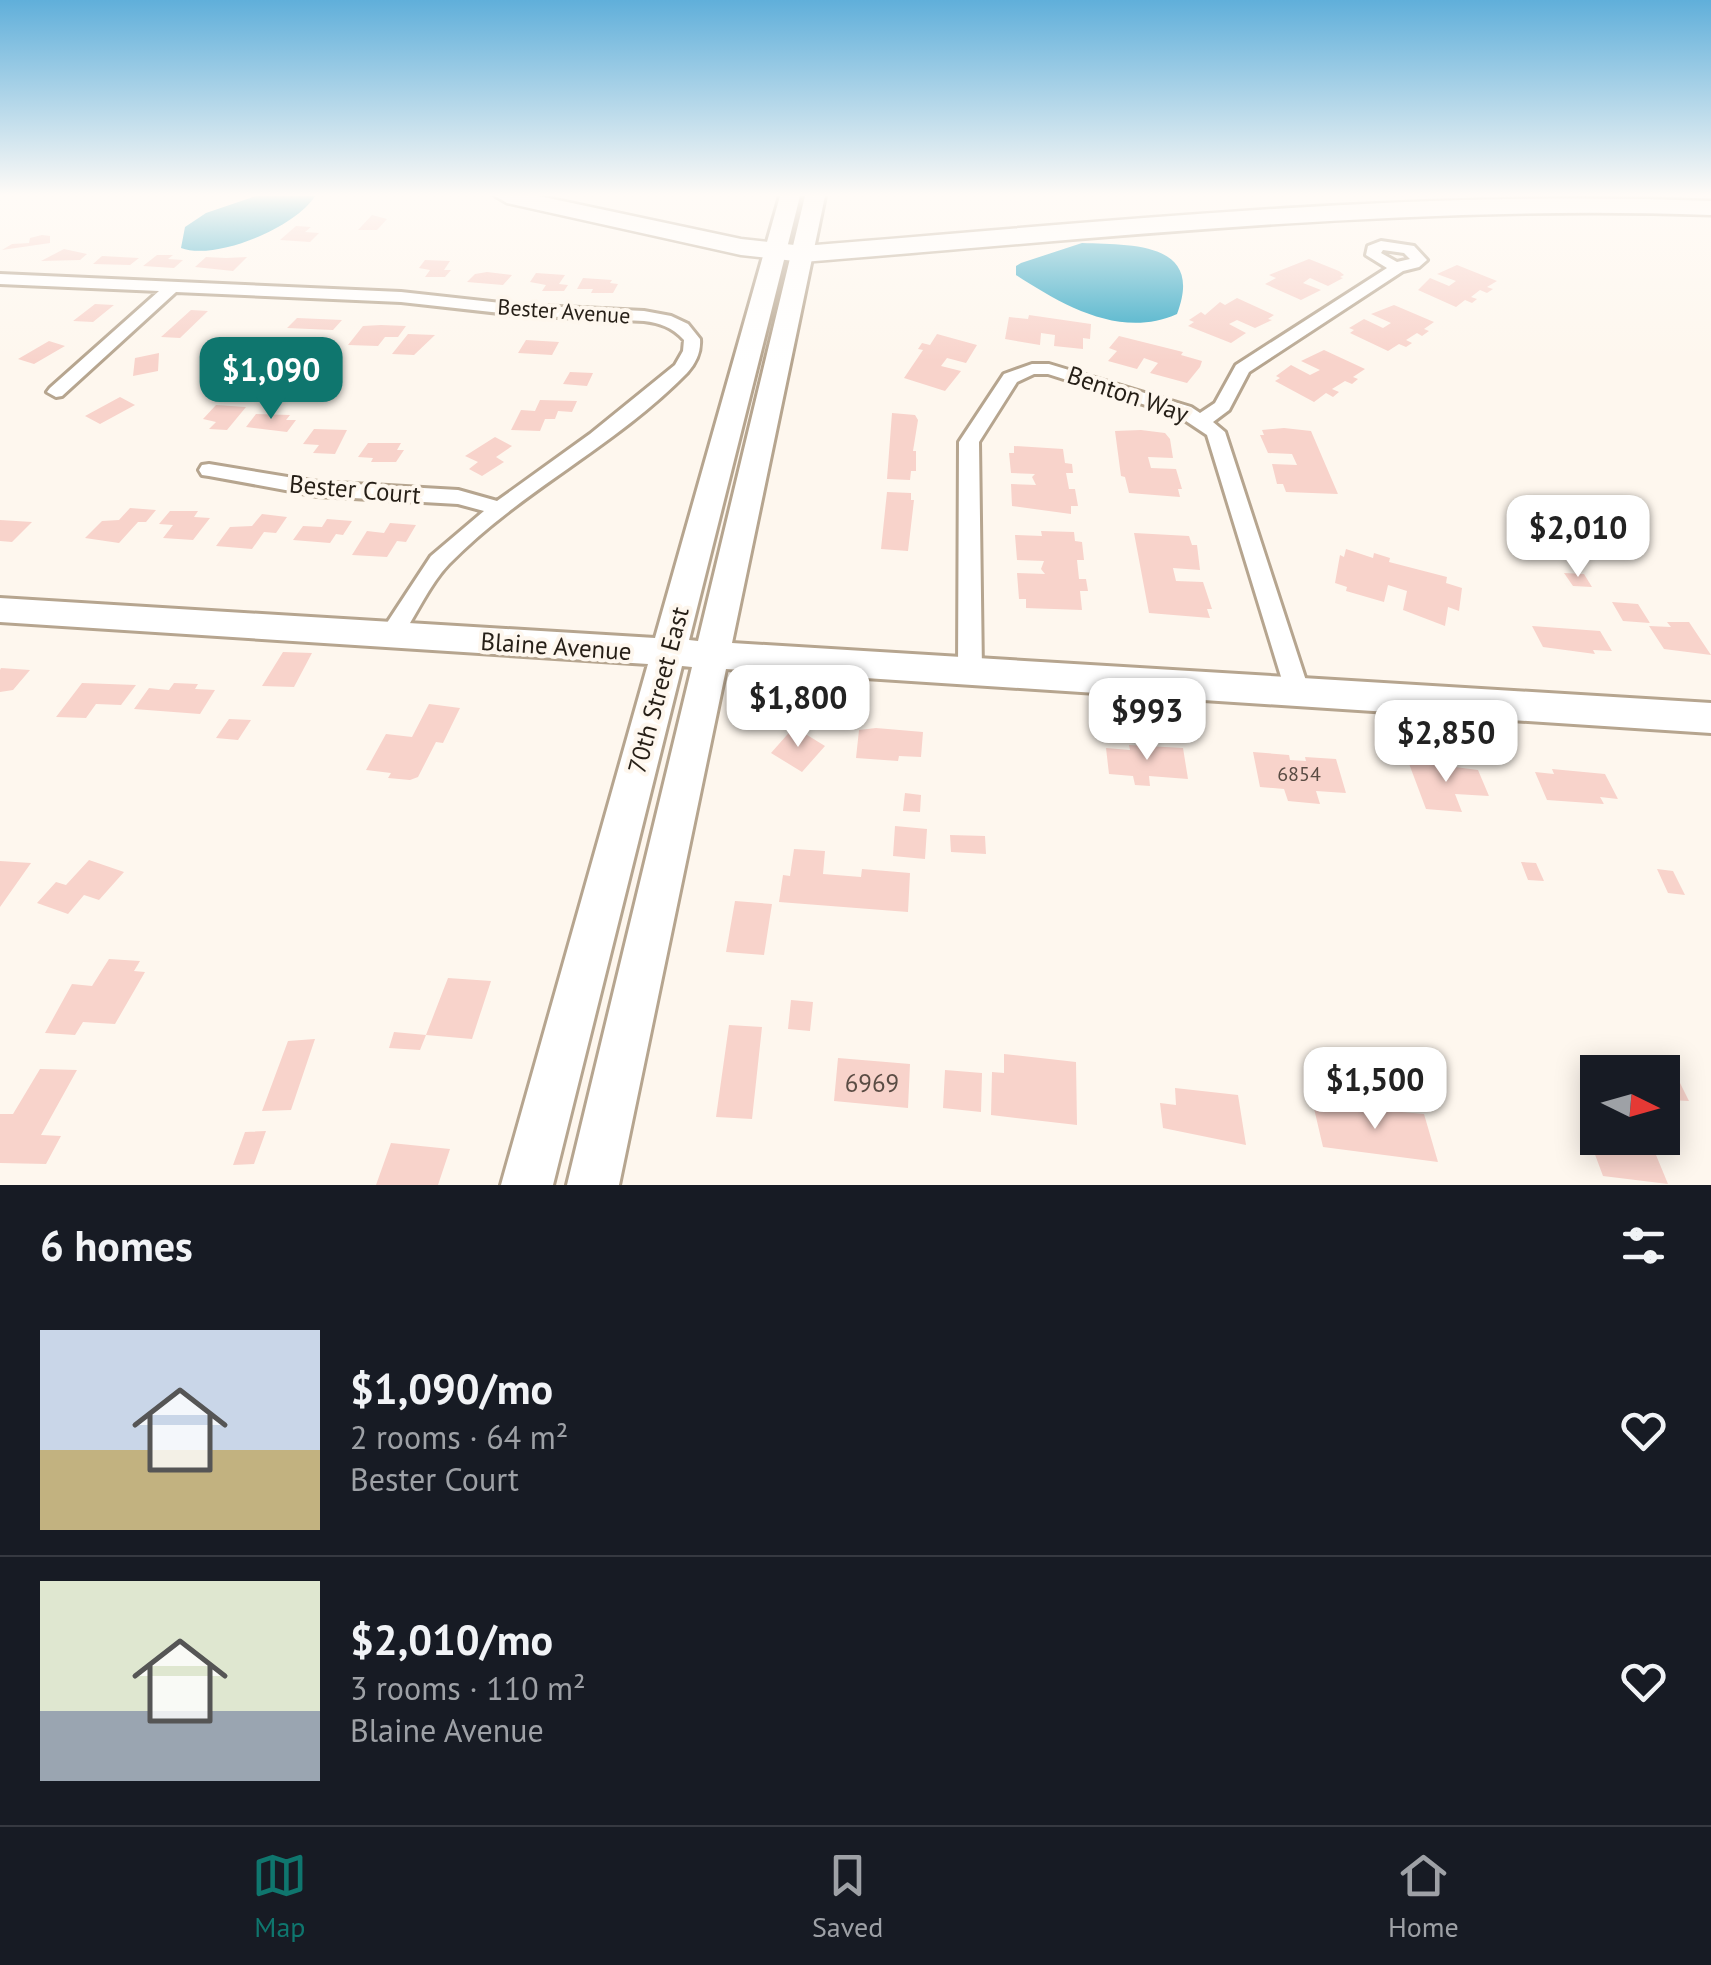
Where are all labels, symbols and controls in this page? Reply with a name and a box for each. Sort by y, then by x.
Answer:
street label: Bester Avenue [497,292,631,330]
pin: $1,090 [190,337,352,422]
text: $1,090 [222,348,320,390]
street label: Benton Way [1063,358,1193,430]
street label: Bester Court [288,467,423,511]
pin: $2,010 [1497,495,1659,580]
text: $2,010 [1529,506,1627,548]
street label: 70th Street East [620,603,696,777]
street label: Blaine Avenue [479,625,633,667]
pin: $1,800 [717,665,879,750]
text: $1,800 [749,676,847,718]
pin: $993 [1088,678,1206,763]
text: $993 [1111,689,1183,731]
pin: $2,850 [1365,700,1527,785]
text: $2,850 [1397,711,1495,753]
house number: 6854 [1277,761,1321,787]
pin: $1,500 [1294,1047,1456,1132]
north arrow [1580,1055,1680,1155]
map controls [1580,1055,1680,1155]
text: $1,500 [1326,1058,1424,1100]
house number: 6969 [845,1067,899,1099]
text: 6 homes [40,1218,193,1273]
icon: filters [1616,1218,1671,1273]
text: $1,090/mo [350,1361,553,1416]
icon: home [120,1370,240,1490]
icon: heart [1616,1403,1671,1458]
text: 2 rooms · 64 m² [350,1416,568,1458]
text: Bester Court [350,1458,519,1500]
text: $2,010/mo [350,1612,553,1667]
icon: home [120,1621,240,1741]
icon: heart [1616,1654,1671,1709]
text: 3 rooms · 110 m² [350,1667,586,1709]
text: Blaine Avenue [350,1709,544,1751]
tab: Map [252,1848,307,1945]
tab: Saved [812,1848,883,1945]
tab: Home [1388,1848,1459,1945]

